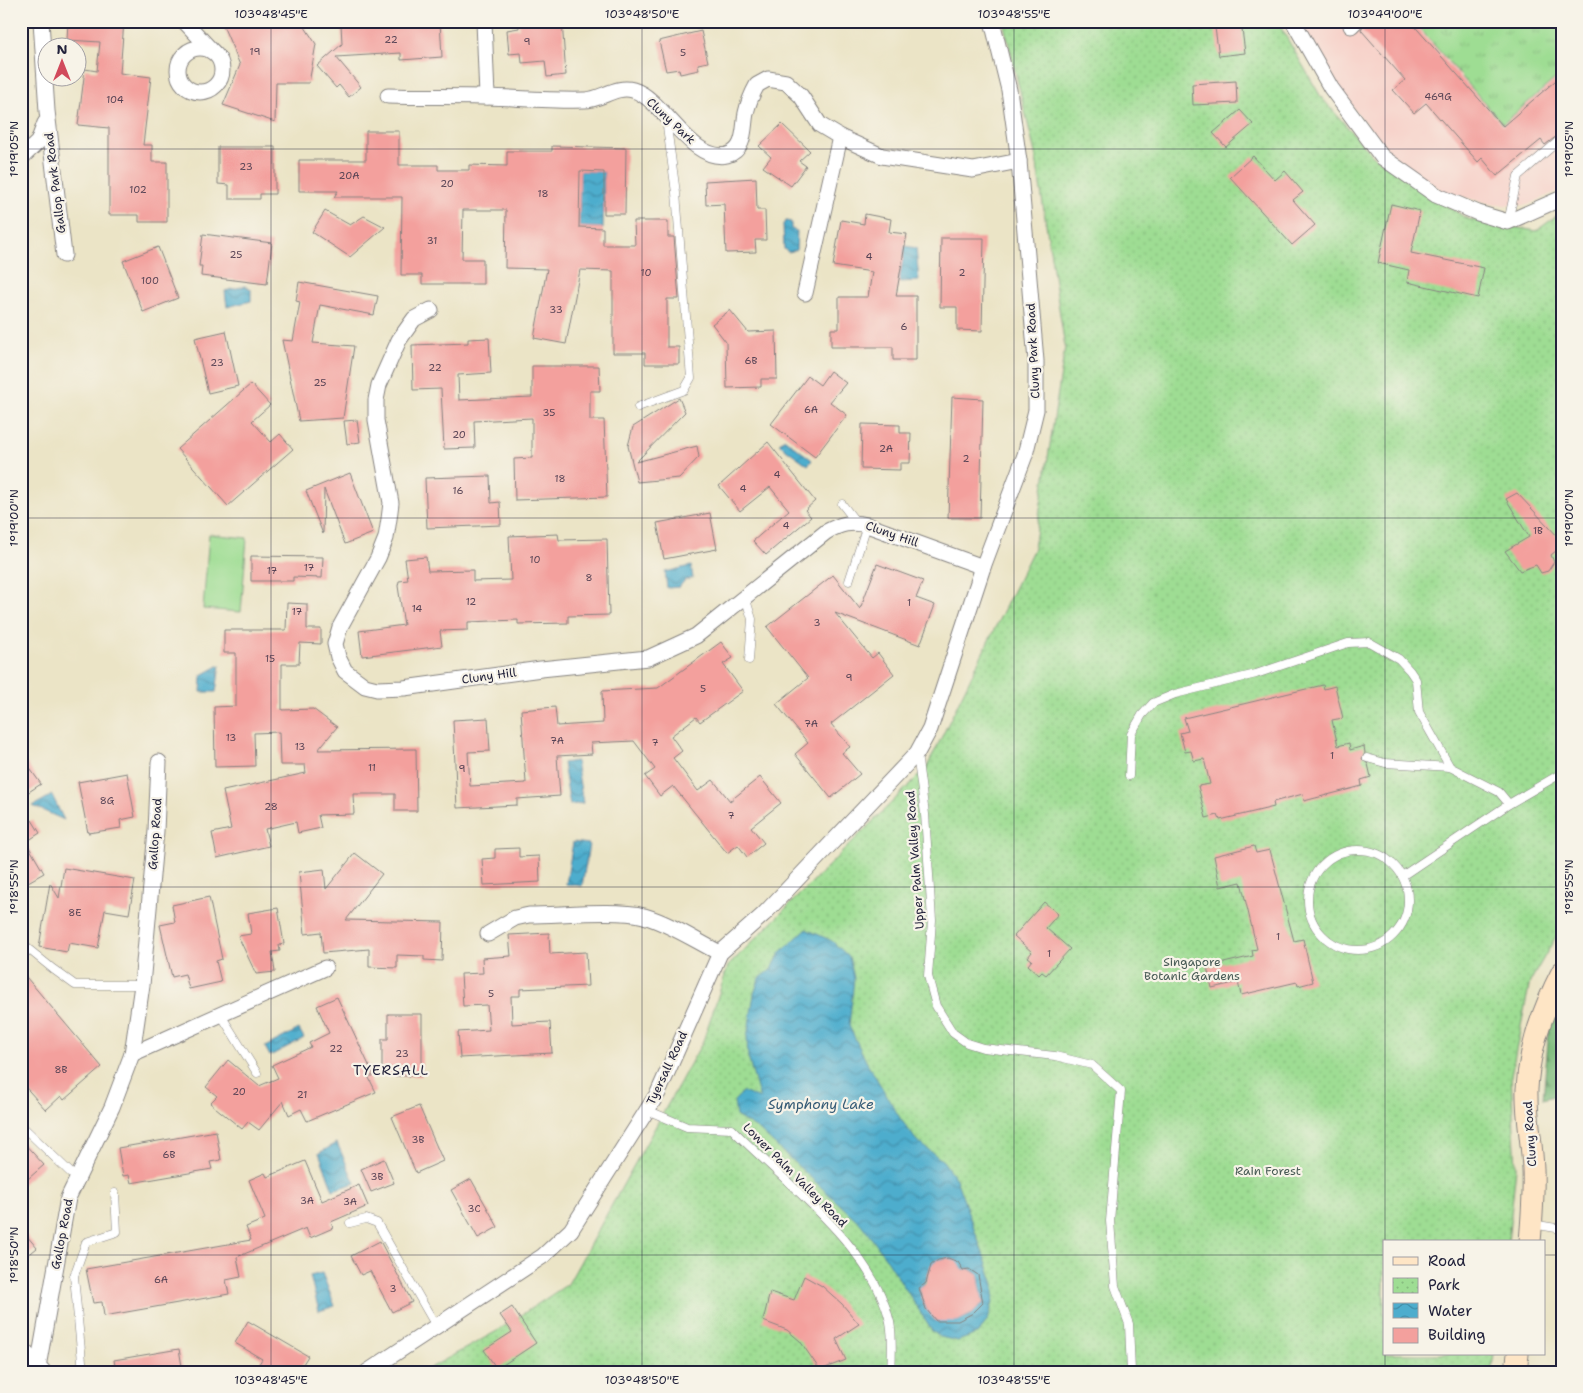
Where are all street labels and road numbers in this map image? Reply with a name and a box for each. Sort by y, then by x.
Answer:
street label: Cluny Park [643,94,699,148]
street label: Gallop Park Road [41,131,69,234]
street label: Cluny Park Road [1022,302,1043,399]
street label: Cluny Hill [863,517,921,551]
street label: Cluny Hill [461,664,518,688]
street label: Upper Palm Valley Road [902,790,928,930]
street label: Gallop Road [145,797,166,870]
street label: Tyersall Road [643,1028,691,1107]
street label: Cluny Road [1520,1100,1540,1167]
street label: Lower Palm Valley Road [739,1119,851,1231]
street label: Gallop Road [47,1197,77,1271]

